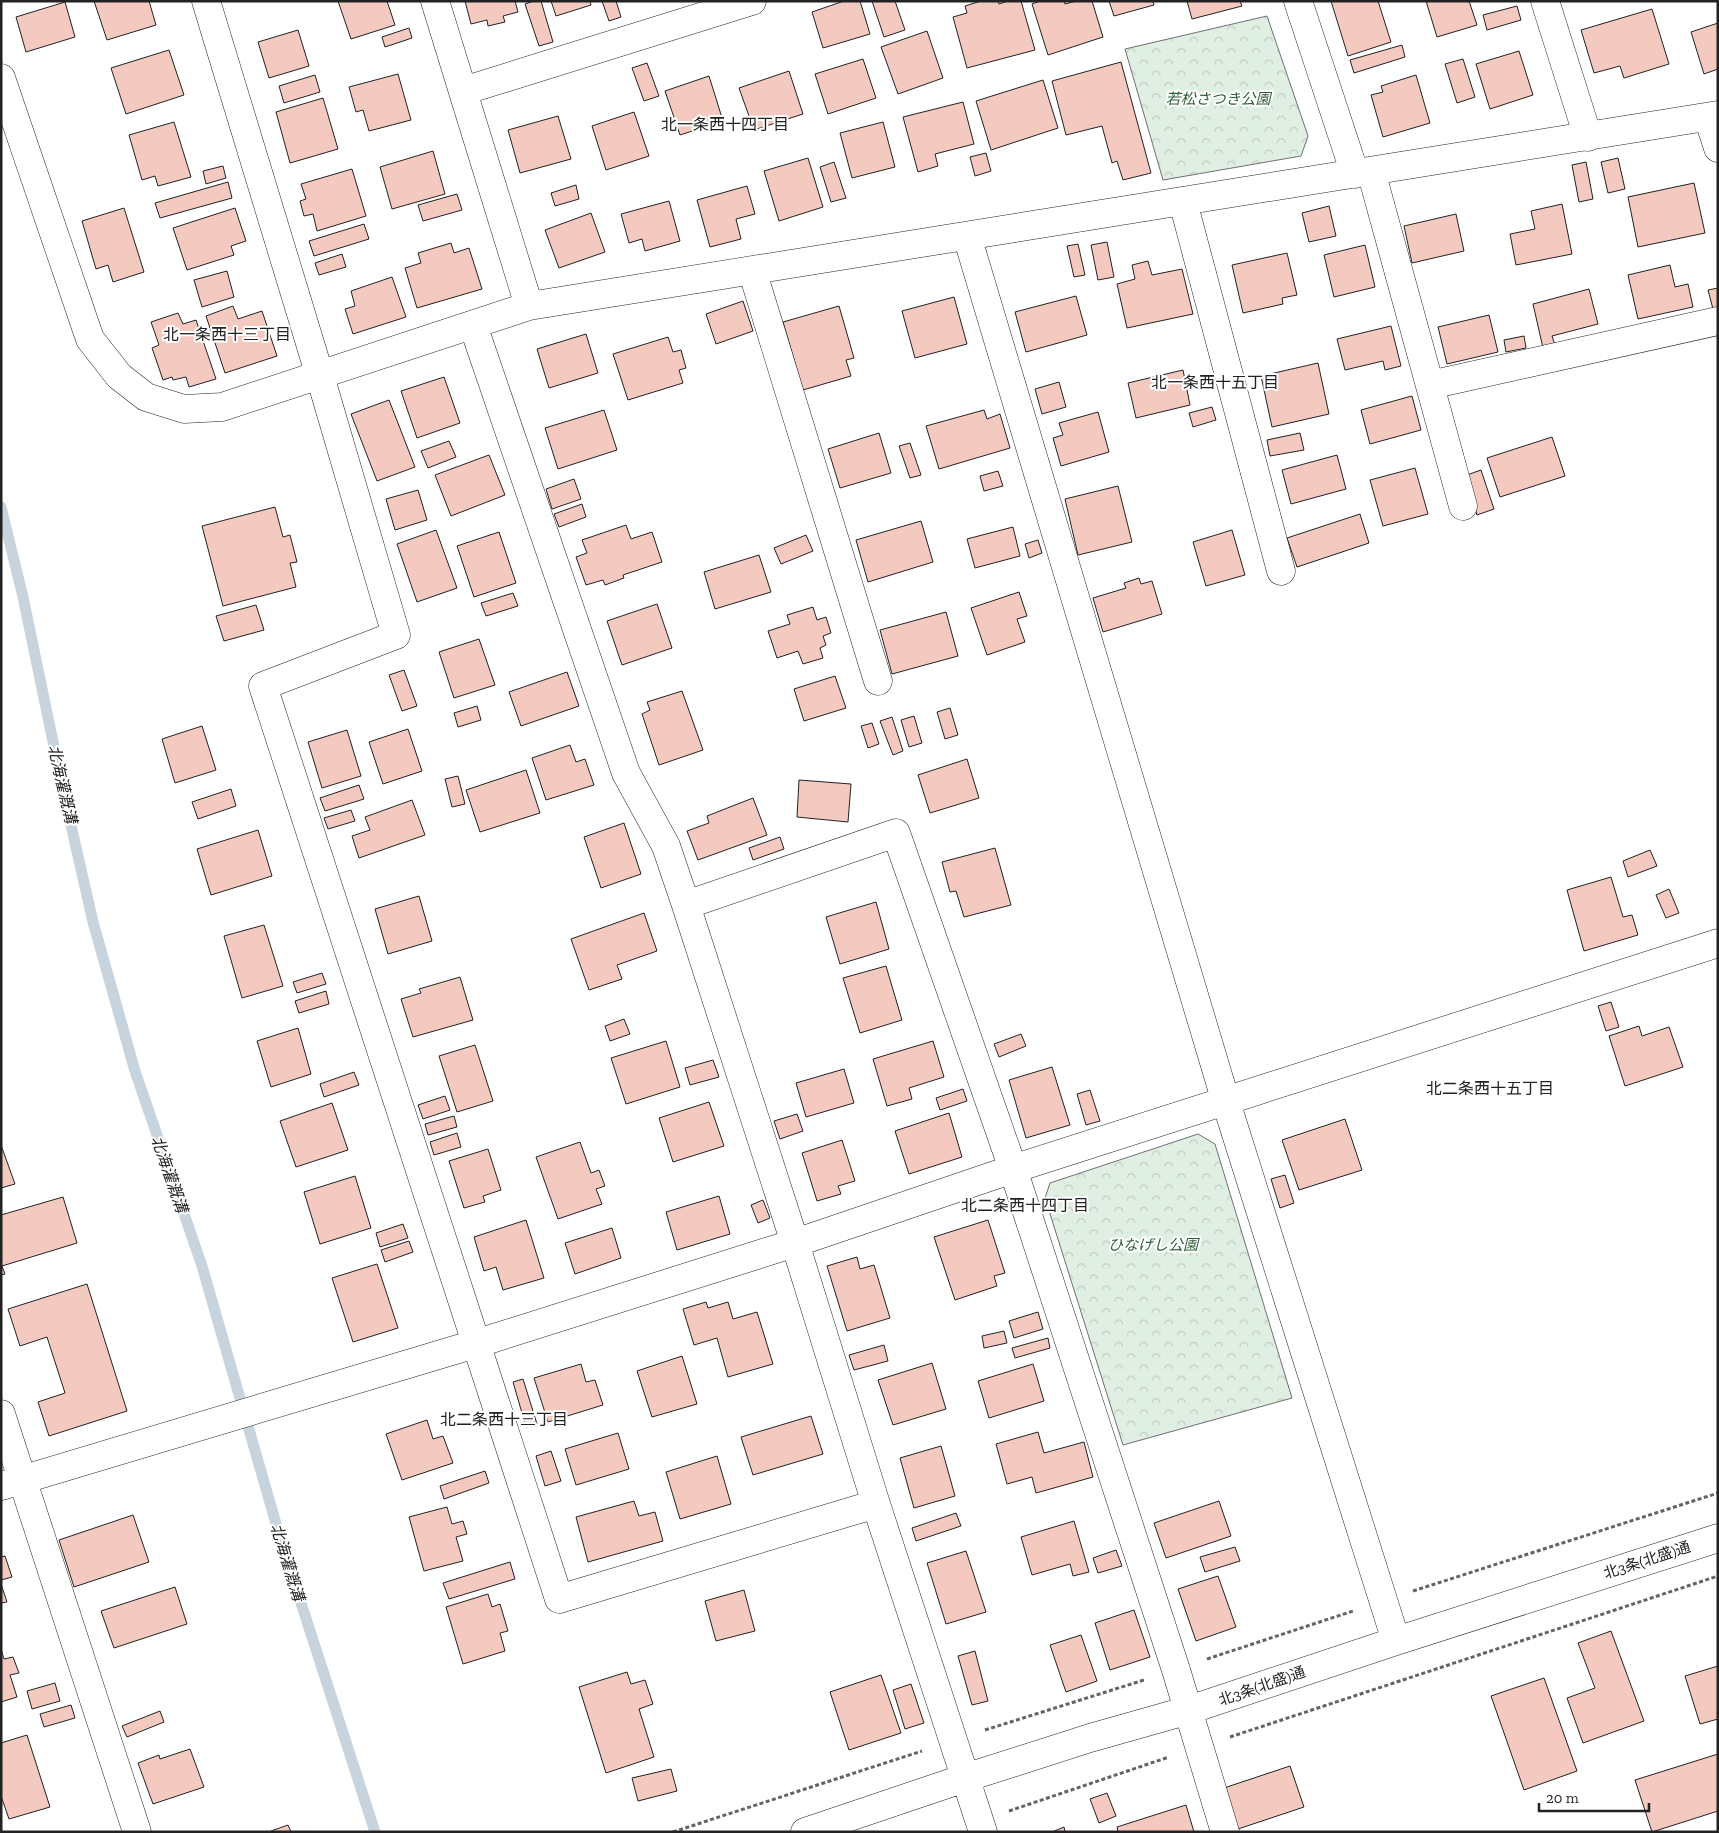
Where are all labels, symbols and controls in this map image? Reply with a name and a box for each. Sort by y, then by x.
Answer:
park label: 若松さつき公園 [1165,90,1272,108]
district label: 北一条西十四丁目 [661,115,789,134]
district label: 北一条西十三丁目 [163,325,291,344]
district label: 北一条西十五丁目 [1151,373,1279,392]
water label: 北海灌漑溝 [44,743,81,827]
district label: 北二条西十五丁目 [1426,1079,1554,1098]
water label: 北海灌漑溝 [148,1133,192,1217]
district label: 北二条西十四丁目 [961,1196,1089,1215]
park label: ひなげし公園 [1108,1236,1200,1254]
district label: 北二条西十三丁目 [440,1410,568,1429]
water label: 北海灌漑溝 [267,1521,309,1605]
street label: 北3条(北盛)通 [1601,1537,1693,1583]
street label: 北3条(北盛)通 [1216,1663,1308,1709]
scale bar [1539,1780,1649,1812]
text: 20 m [1546,1789,1579,1807]

